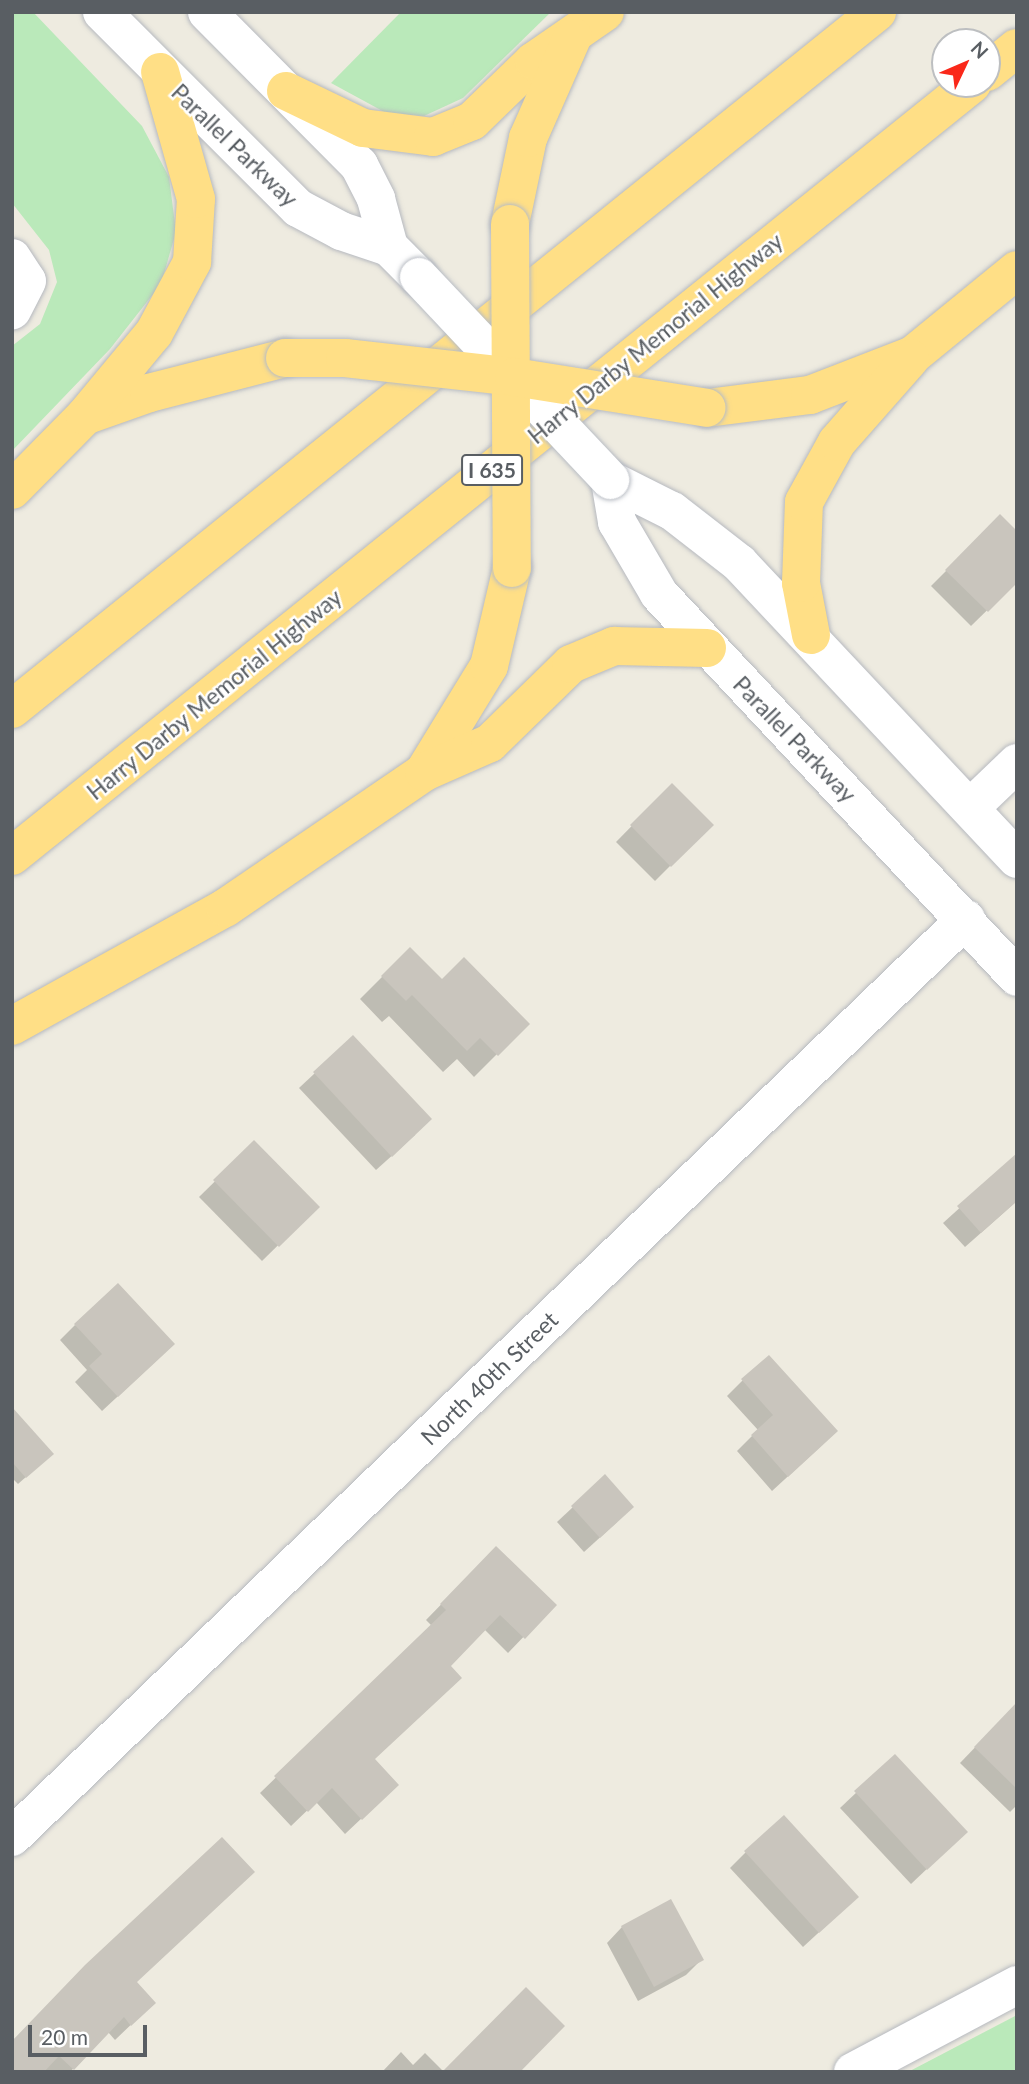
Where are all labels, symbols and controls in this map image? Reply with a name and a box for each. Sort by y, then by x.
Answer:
north arrow [931,28,1001,98]
text: N [967,36,993,63]
street label: Parallel Parkway [166,78,304,212]
street label: Harry Darby Memorial Highway [522,226,788,450]
road number: I 635 [461,452,524,488]
street label: Harry Darby Memorial Highway [81,582,347,806]
street label: Parallel Parkway [728,670,862,808]
street label: North 40th Street [415,1306,563,1450]
scale bar [32,2010,150,2054]
text: 20 m [41,2024,88,2049]

